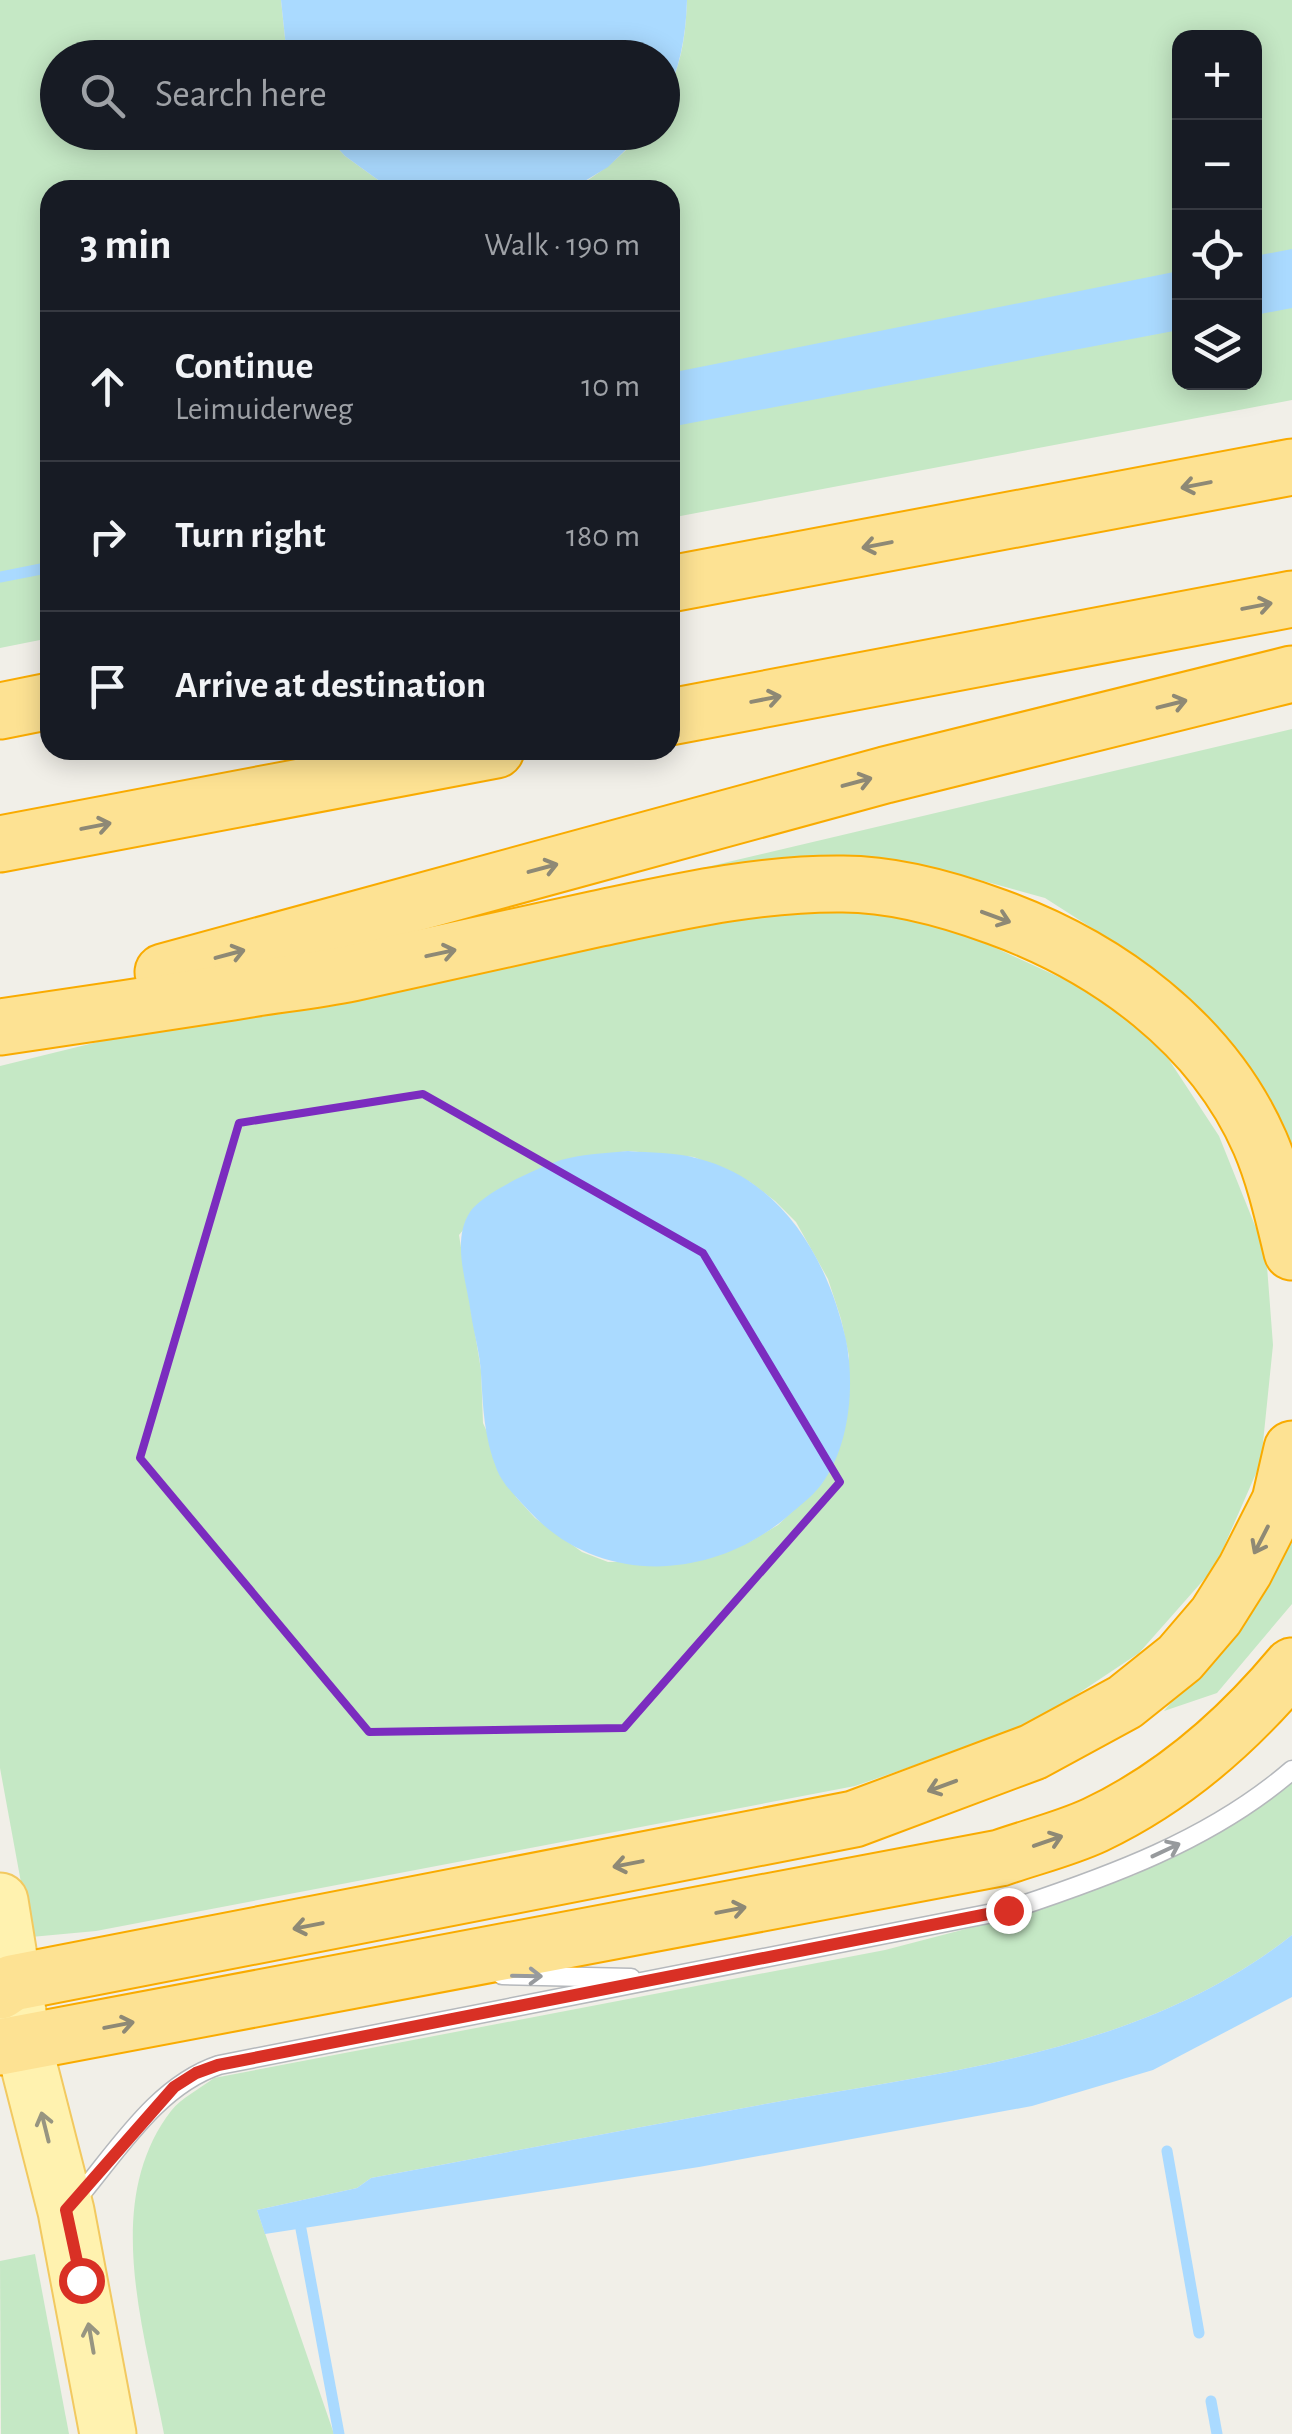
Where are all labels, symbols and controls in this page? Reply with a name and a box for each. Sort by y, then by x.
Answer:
map controls [1172,30,1262,390]
button: + [1172,30,1262,120]
search box [40,40,680,150]
icon: search [75,68,130,123]
text: Search here [155,76,327,114]
button: − [1172,120,1262,210]
button: locate [1172,210,1262,300]
text: 3 min [80,224,172,266]
text: Walk · 190 m [484,229,640,261]
button: layers [1172,300,1262,390]
text: Continue [175,348,313,386]
icon: ahead [80,359,135,414]
text: 10 m [581,370,640,402]
text: Leimuiderweg [175,393,353,425]
one-way arrow [1180,476,1213,495]
icon: right [80,509,135,564]
text: Turn right [175,517,325,555]
text: 180 m [566,520,640,552]
one-way arrow [862,537,894,556]
one-way arrow [1240,595,1272,614]
icon: arrive [80,659,135,714]
text: Arrive at destination [175,667,486,705]
one-way arrow [749,688,781,707]
one-way arrow [1155,694,1187,712]
one-way arrow [841,772,872,791]
one-way arrow [79,816,112,835]
one-way arrow [527,858,558,876]
one-way arrow [979,909,1010,927]
one-way arrow [214,943,245,962]
one-way arrow [424,943,456,962]
one-way arrow [1251,1525,1270,1555]
one-way arrow [927,1778,958,1796]
one-way arrow [1032,1831,1064,1849]
one-way arrow [1150,1839,1180,1858]
one-way arrow [612,1856,644,1875]
route end [986,1888,1032,1934]
one-way arrow [714,1900,747,1919]
one-way arrow [293,1917,325,1936]
one-way arrow [510,1966,542,1985]
one-way arrow [102,2015,135,2034]
one-way arrow [34,2112,53,2143]
route start [59,2258,105,2304]
one-way arrow [81,2322,100,2355]

